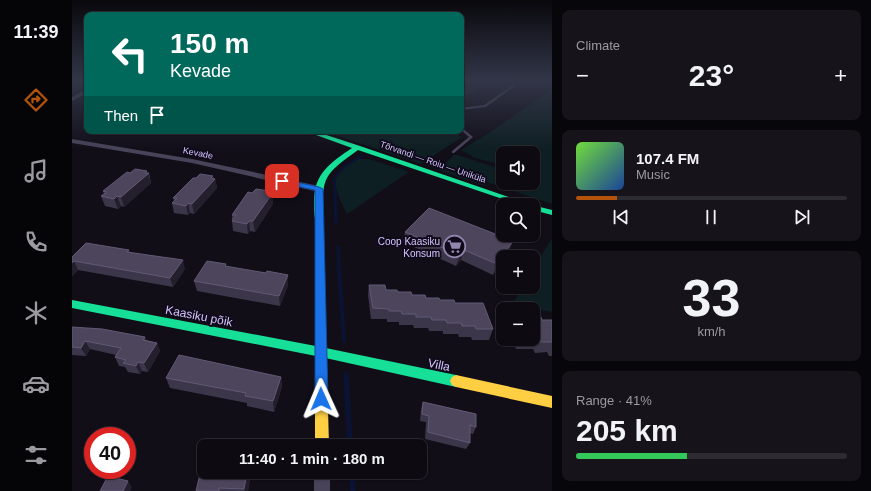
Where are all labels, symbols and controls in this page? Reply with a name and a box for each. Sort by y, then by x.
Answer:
text: 11:39 [13,22,59,42]
icon: left [104,28,156,80]
text: 150 m [170,28,249,59]
text: Climate [576,38,620,53]
text: 23° [689,59,734,92]
text: Kevade [170,61,231,81]
text: − [576,63,589,88]
text: + [834,63,847,88]
icon: directions [22,86,50,114]
icon: arrive [146,104,168,126]
text: Then [104,107,138,124]
street label: Tõrvandi — Roiu — Uniküla [379,139,487,185]
street label: Kevade [182,145,214,161]
map controls [496,146,540,346]
button: sound [496,146,540,190]
text: 107.4 FM [636,150,699,167]
icon: music [22,157,50,185]
pin [265,164,299,198]
text: Music [636,167,670,182]
icon: arrive [271,170,293,192]
button: search [496,198,540,242]
icon: previous [610,206,632,228]
icon: pause [700,206,722,228]
icon: next [791,206,813,228]
icon: phone [22,228,50,256]
supermarket icon: Coop Kaasiku Konsum [442,234,468,260]
place label: Coop Kaasiku Konsum [378,236,440,259]
button: + [496,250,540,294]
text: 33 [683,269,740,327]
icon: climate [22,299,50,327]
button: − [496,302,540,346]
street label: Kaasiku põik [164,303,235,330]
text: km/h [697,324,726,339]
street label: Villa [427,356,452,374]
icon: car [22,370,50,398]
position arrow [300,378,342,420]
text: Range · 41% [576,393,652,408]
text: 205 km [576,414,678,447]
speed limit sign: 40 [84,427,136,479]
icon: filters [22,441,50,469]
text: 11:40 · 1 min · 180 m [239,450,385,467]

